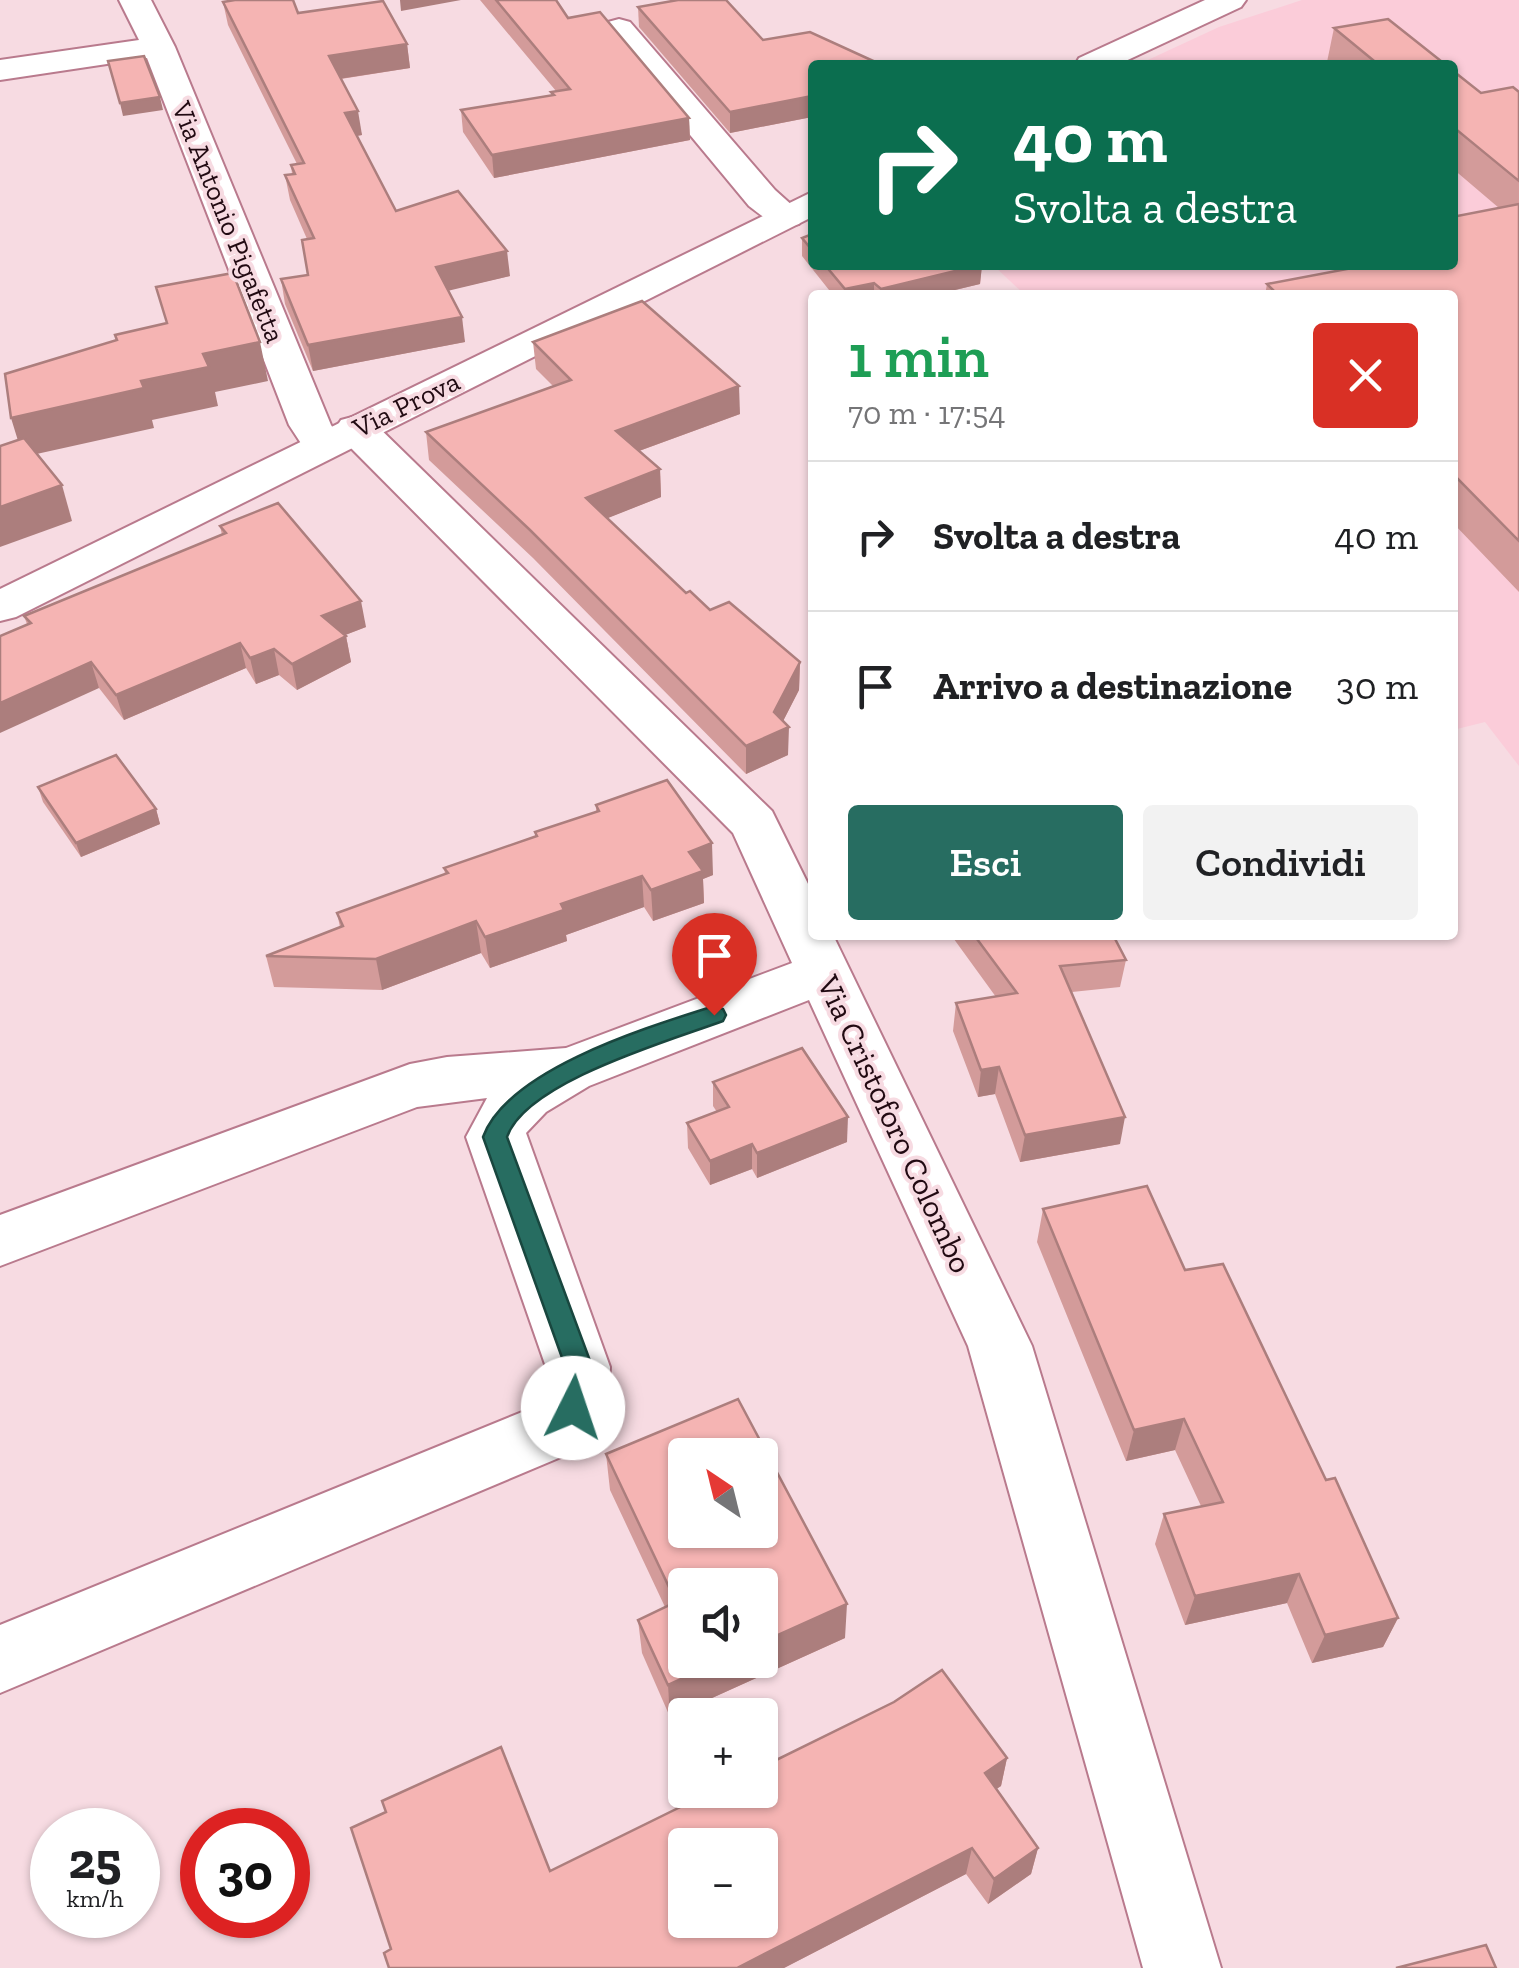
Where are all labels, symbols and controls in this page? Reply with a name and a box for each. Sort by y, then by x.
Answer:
street label: Via Antonio Pigafetta [165,96,292,348]
text: 40 m [1013,96,1168,180]
icon: right [848,100,978,230]
text: Svolta a destra [1013,181,1297,235]
text: 1 min [848,320,989,392]
button: close [1313,323,1418,428]
street label: Via Prova [346,364,465,445]
text: 70 m · 17:54 [848,394,1006,432]
icon: right [848,509,903,564]
text: Svolta a destra [933,513,1180,559]
text: 40 m [1334,513,1418,559]
icon: arrive [848,659,903,714]
text: Arrivo a destinazione [933,663,1292,709]
text: 30 m [1336,663,1418,709]
button: Esci [848,805,1123,920]
button: Condividi [1143,805,1418,920]
pin [672,913,757,1016]
icon: arrive [687,928,742,983]
street label: Via Cristoforo Colombo [809,968,981,1279]
position arrow [521,1356,625,1460]
north arrow [668,1438,778,1548]
map controls [668,1438,778,1938]
button: sound [668,1568,778,1678]
button: + [668,1698,778,1808]
speed limit sign: 30 [180,1808,310,1938]
button: − [668,1828,778,1938]
text: 25 [69,1831,121,1891]
text: km/h [66,1883,124,1913]

